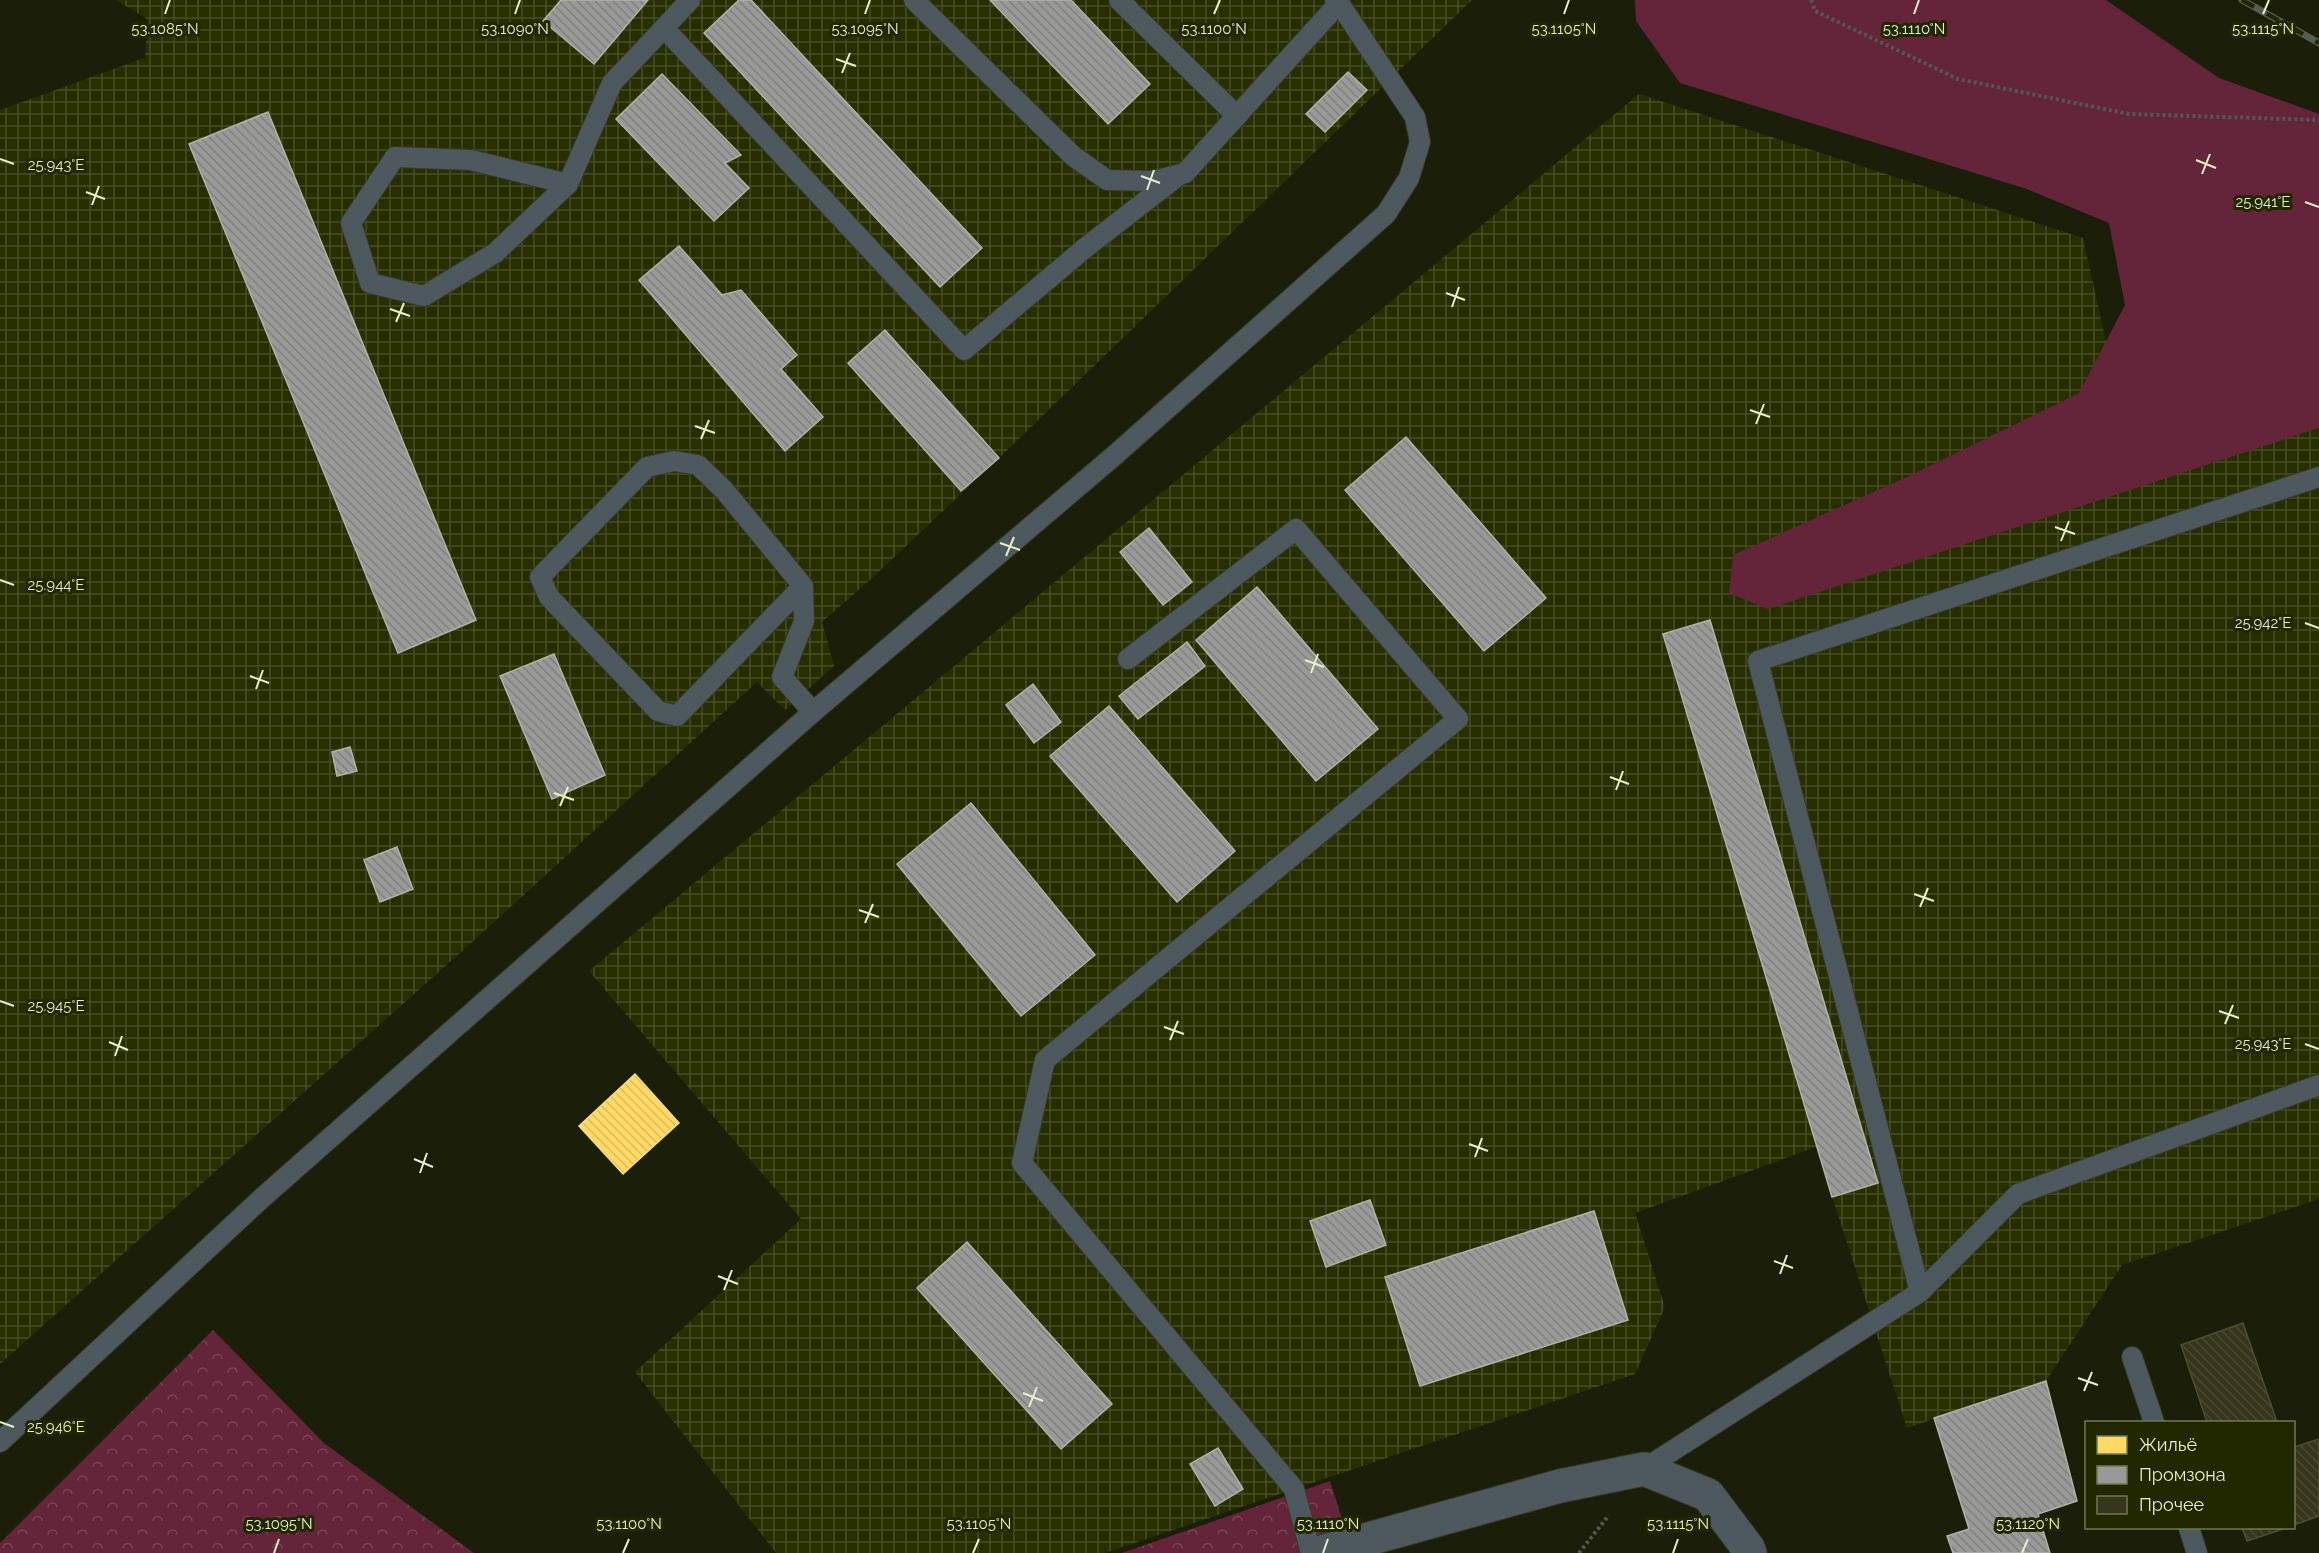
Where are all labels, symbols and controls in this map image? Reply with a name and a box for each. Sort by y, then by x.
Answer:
text: 53.1085°N [131,20,199,38]
text: 53.1090°N [481,20,549,38]
text: 53.1095°N [831,20,899,38]
text: 53.1100°N [1181,20,1247,38]
text: 53.1105°N [1532,20,1596,38]
text: 53.1110°N [1883,20,1945,38]
text: 53.1115°N [2232,20,2294,38]
text: 25.943°E [28,156,84,174]
text: 25.941°E [2235,193,2291,211]
text: 25.944°E [28,576,84,594]
text: 25.942°E [2235,614,2291,632]
text: 25.945°E [27,997,85,1015]
text: 25.943°E [2235,1035,2291,1053]
text: 25.946°E [27,1418,85,1436]
legend [2085,1421,2295,1529]
text: Жильё [2139,1434,2197,1455]
text: Промзона [2139,1464,2226,1485]
text: Прочее [2139,1494,2205,1515]
text: 53.1095°N [245,1515,313,1533]
text: 53.1100°N [596,1515,662,1533]
text: 53.1105°N [947,1515,1011,1533]
text: 53.1110°N [1297,1515,1359,1533]
text: 53.1115°N [1647,1515,1709,1533]
text: 53.1120°N [1996,1515,2060,1533]

